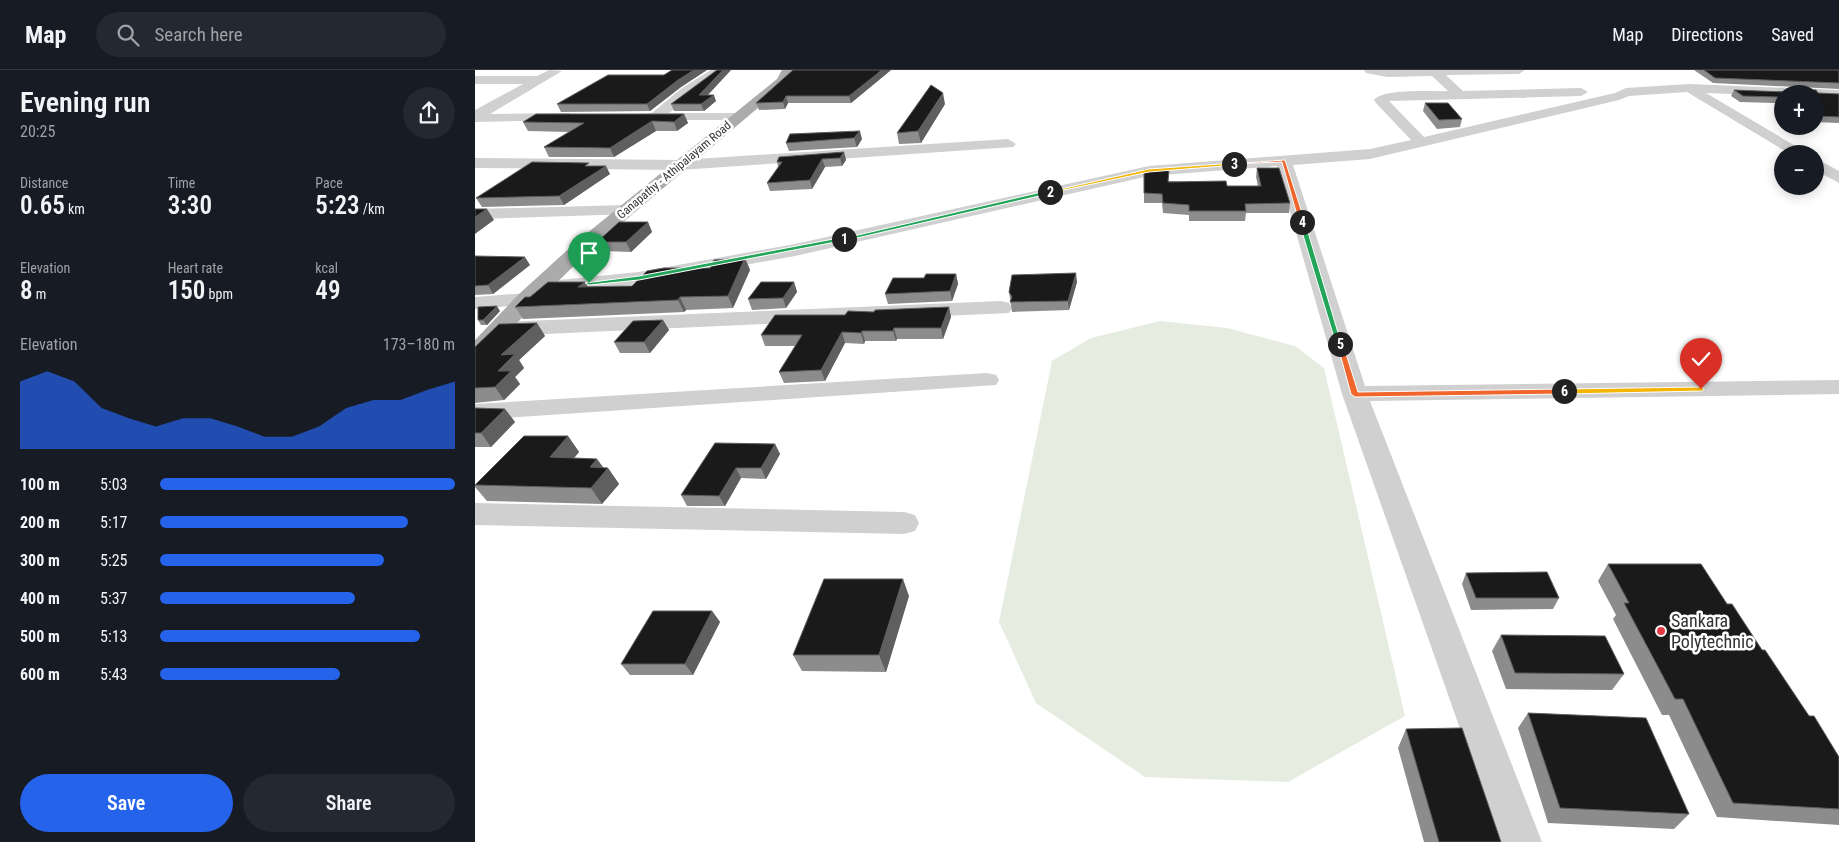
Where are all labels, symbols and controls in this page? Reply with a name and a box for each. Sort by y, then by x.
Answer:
search box [96,12,446,57]
text: Map [25,21,66,49]
icon: search [114,21,142,49]
text: Search here [154,23,243,46]
text: Map [1612,24,1643,45]
text: Directions [1671,24,1743,45]
text: Saved [1771,24,1814,45]
map controls [1774,85,1824,195]
button: + [1774,85,1824,135]
text: Evening run [20,86,150,119]
button: share [403,87,455,139]
street label: Ganapathy - Athipalayam Road [614,118,734,222]
text: 20:25 [20,122,55,141]
button: − [1774,145,1824,195]
pin: 3 [1221,152,1247,176]
text: 3 [1231,156,1238,172]
text: Distance [20,175,68,191]
text: Time [168,175,195,191]
text: Pace [315,175,343,191]
pin: 2 [1037,180,1063,204]
text: 2 [1047,184,1054,200]
text: 0.65 [20,191,65,220]
text: 3:30 [168,191,212,220]
text: 5:23 [315,191,360,220]
text: km [65,201,85,217]
text: /km [360,201,385,217]
pin: 4 [1289,210,1315,234]
text: 4 [1299,214,1306,230]
pin: 1 [831,226,857,252]
text: 1 [841,231,848,247]
pin [568,232,610,283]
icon: arrive [575,239,603,267]
text: Elevation [20,260,70,276]
text: Heart rate [168,260,223,276]
text: kcal [315,260,338,276]
text: 8 [20,276,33,305]
text: 150 [168,276,205,305]
text: 49 [315,276,340,305]
text: m [33,286,46,302]
text: bpm [205,286,233,302]
pin: 5 [1327,332,1353,356]
text: Elevation [20,335,78,354]
text: 173–180 m [383,335,455,354]
text: 5 [1337,336,1344,352]
pin [1680,338,1722,389]
icon: check [1687,345,1715,373]
pin: 6 [1551,378,1577,404]
text: 6 [1561,383,1568,399]
text: 100 m [20,475,60,494]
text: 5:03 [100,475,127,494]
text: 200 m [20,513,60,532]
text: 5:17 [100,513,127,532]
text: 300 m [20,551,60,570]
text: 5:25 [100,551,127,570]
text: 400 m [20,589,60,608]
text: 5:37 [100,589,127,608]
place label: Sankara Polytechnic [1671,610,1753,652]
marker: Sankara Polytechnic [1655,625,1667,637]
text: 500 m [20,627,60,646]
text: 5:13 [100,627,127,646]
text: 600 m [20,665,60,684]
text: 5:43 [100,665,127,684]
button: Save [20,774,233,832]
button: Share [243,774,455,832]

